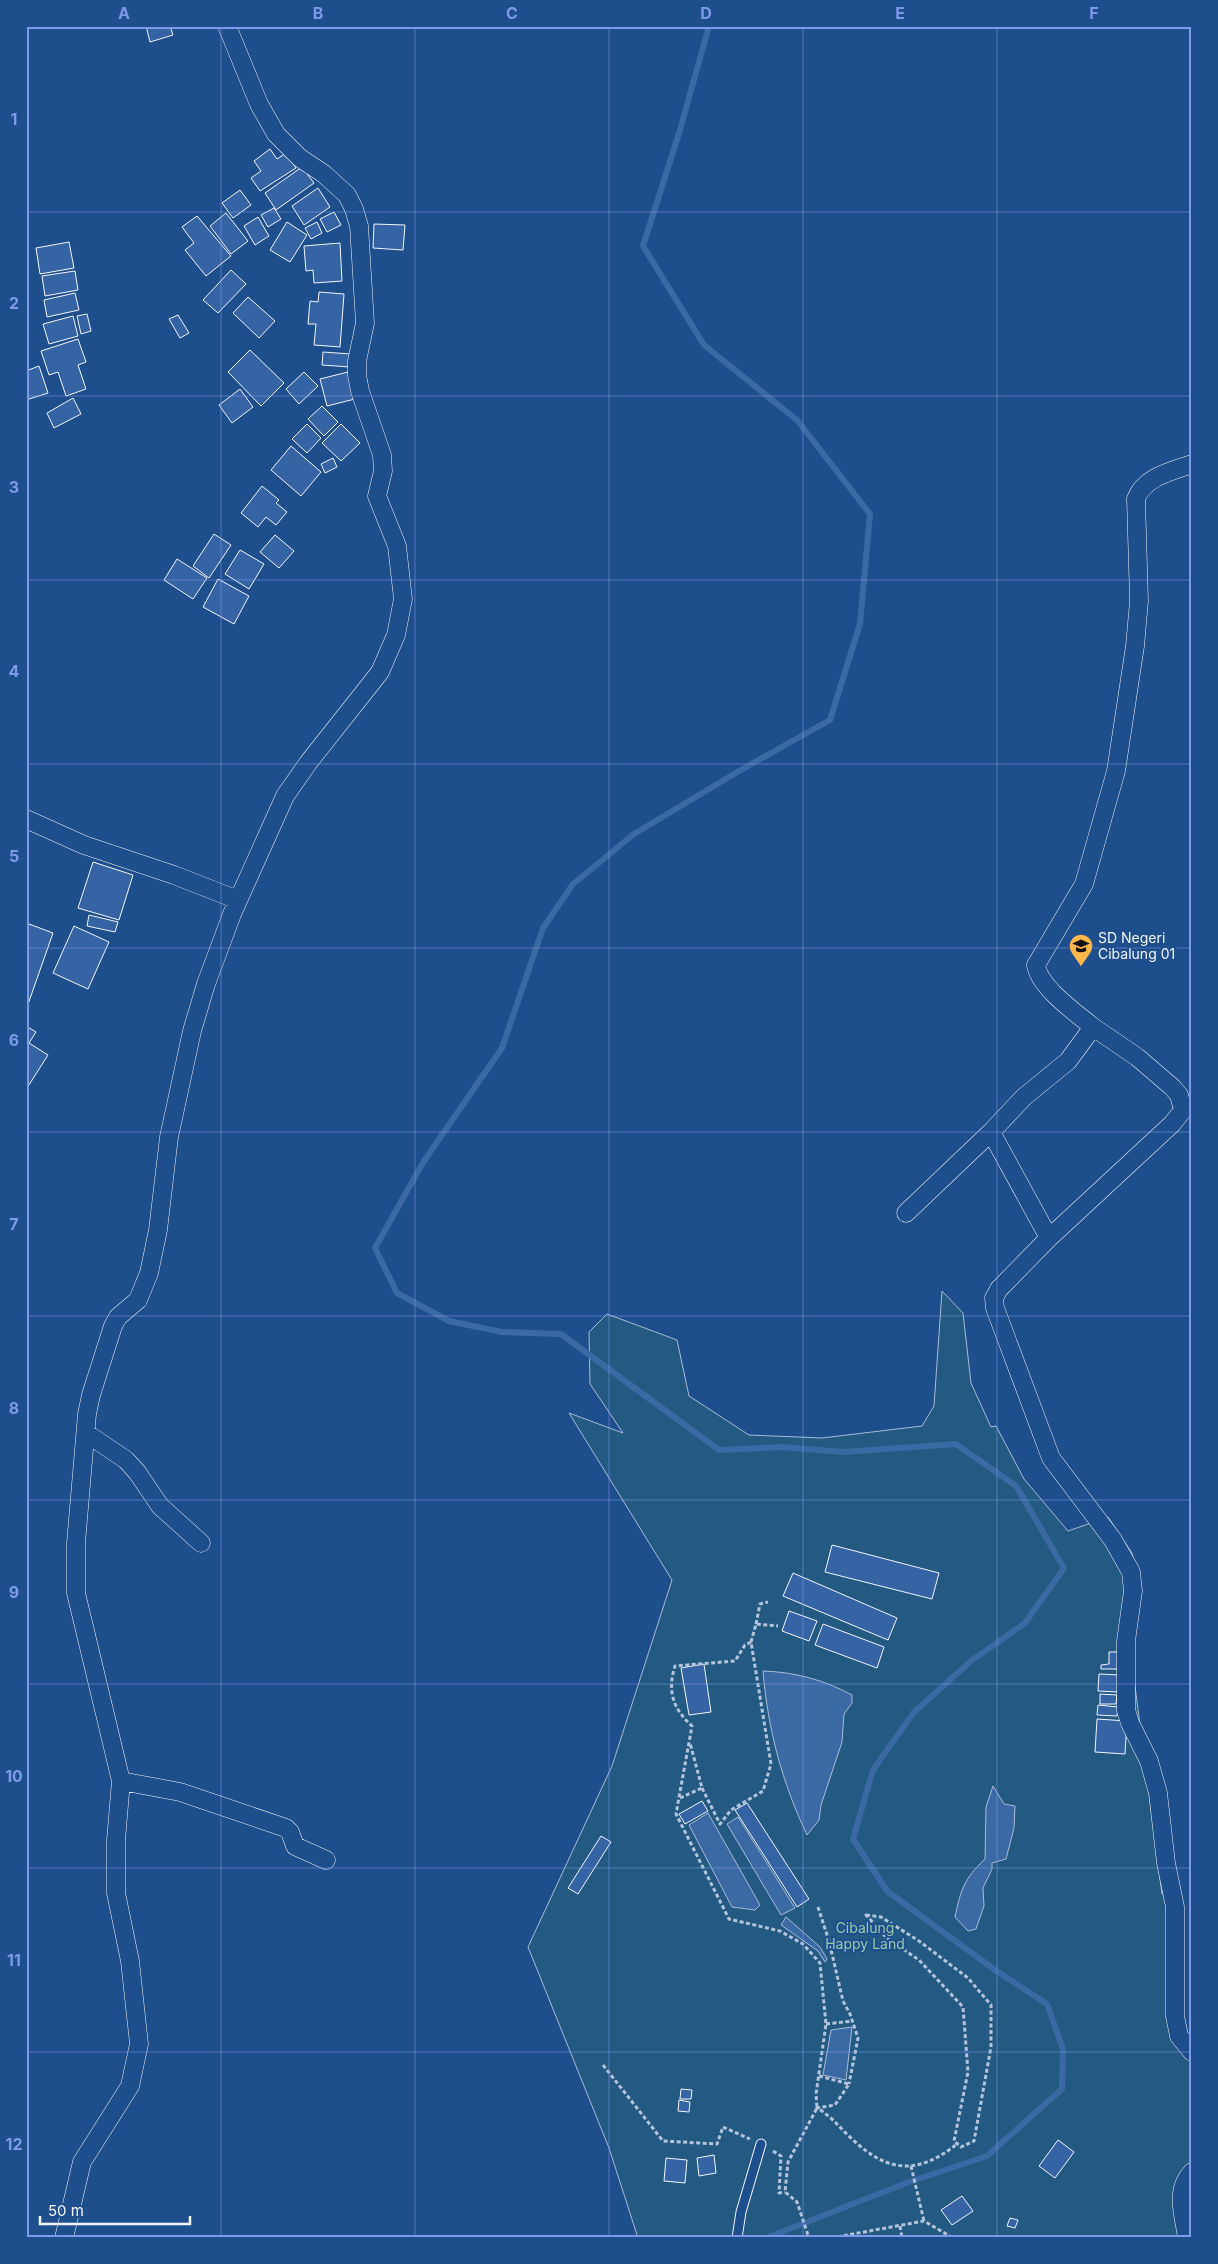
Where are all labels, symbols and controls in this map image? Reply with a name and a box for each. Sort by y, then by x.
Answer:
text: A [118,3,130,23]
text: B [313,3,323,23]
text: C [506,3,518,23]
text: D [700,3,712,23]
text: E [895,3,905,23]
text: F [1089,3,1099,23]
text: 1 [11,109,17,129]
text: 2 [9,293,19,313]
text: 3 [9,477,19,497]
text: 4 [9,661,20,681]
text: 5 [9,846,19,866]
place label: SD Negeri Cibalung 01 [1098,929,1175,962]
school or university icon: SD Negeri Cibalung 01 [1068,933,1094,967]
text: 6 [9,1030,19,1050]
text: 7 [9,1214,19,1234]
text: 8 [9,1398,19,1418]
text: 9 [9,1582,19,1602]
text: 10 [5,1766,23,1786]
park label: Cibalung Happy Land [825,1919,905,1952]
text: 11 [7,1950,21,1970]
text: 12 [6,2134,22,2154]
scale bar [40,2194,190,2226]
text: 50 m [48,2201,84,2220]

